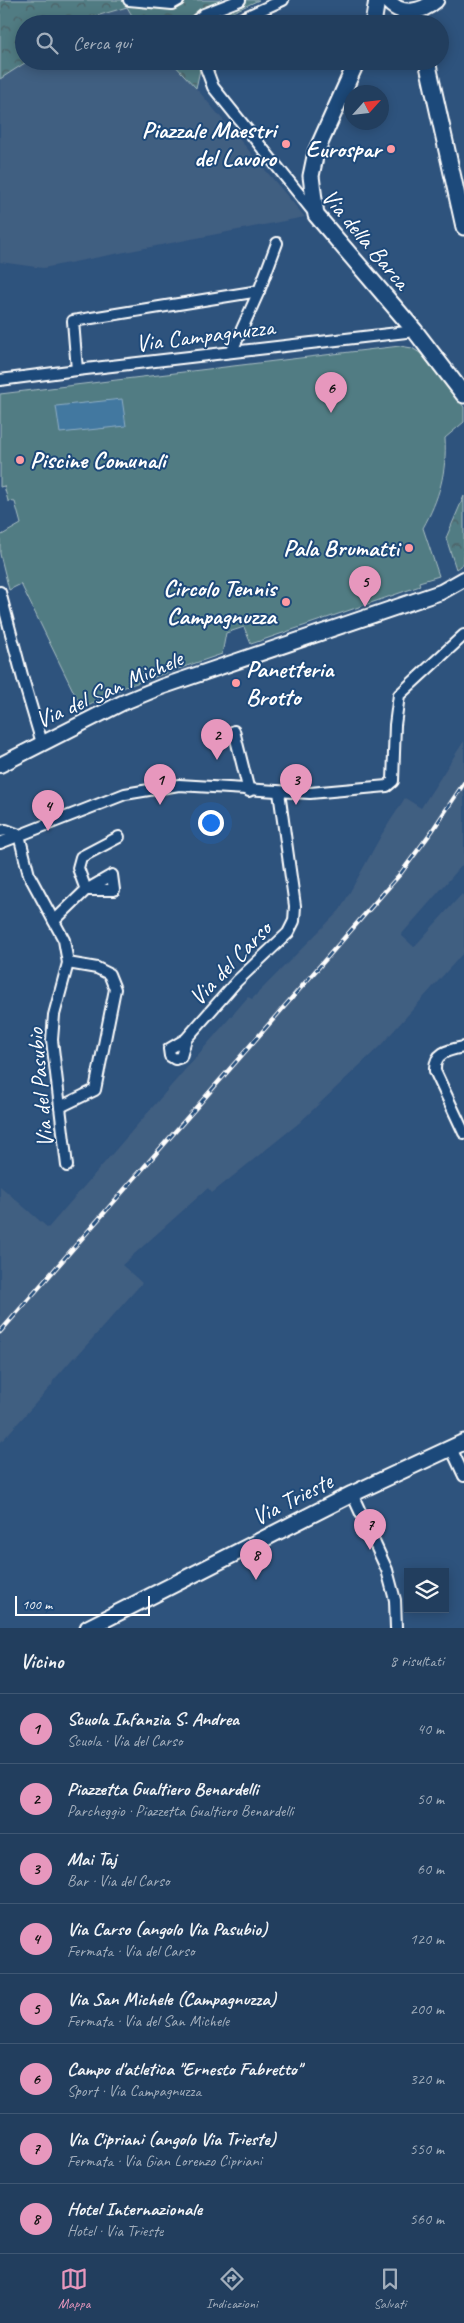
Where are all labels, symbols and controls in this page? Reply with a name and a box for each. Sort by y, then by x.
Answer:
search box [15,15,449,70]
icon: search [33,29,61,57]
text: Cerca qui [73,31,132,55]
north arrow [344,85,389,130]
place label: Piazzale Maestri del Lavoro [142,115,279,173]
place label: Eurospar [306,134,383,164]
marker: Piazzale Maestri del Lavoro [280,138,292,150]
marker: Eurospar [385,143,397,155]
street label: Via della Barca [315,183,418,297]
street label: Via Campagnuzza [134,311,278,358]
pin: 6 [315,372,347,413]
place label: Piscine Comunali [30,445,169,475]
marker: Piscine Comunali [14,454,26,466]
place label: Pala Brumatti [283,533,402,563]
marker: Pala Brumatti [403,542,415,554]
pin: 5 [349,566,381,607]
place label: Circolo Tennis Campagnuzza [163,573,279,631]
marker: Circolo Tennis Campagnuzza [280,596,292,608]
street label: Via del San Michele [31,642,189,735]
place label: Panetteria Brotto [246,654,335,712]
marker: Panetteria Brotto [230,677,242,689]
pin: 2 [201,719,233,760]
pin: 1 [144,764,176,805]
pin: 3 [280,764,312,805]
pin: 4 [32,790,64,831]
your location [198,810,224,836]
street label: Via del Carso [182,913,279,1012]
street label: Via del Pasubio [20,1025,60,1149]
street label: Via Trieste [247,1465,339,1532]
pin: 7 [354,1509,386,1550]
pin: 8 [240,1539,272,1580]
map controls [404,1568,449,1613]
button: layers [404,1568,449,1613]
scale bar [15,1593,150,1616]
text: 100 m [22,1596,52,1613]
text: Vicino [20,1648,63,1674]
text: 8 risultati [390,1651,444,1671]
text: Scuola Infanzia S. Andrea [67,1707,239,1731]
text: 1 [32,1719,40,1739]
text: 40 m [417,1719,444,1739]
text: Scuola · Via del Carso [67,1731,182,1751]
text: Piazzetta Gualtiero Benardelli [67,1777,258,1801]
text: 2 [32,1789,40,1809]
text: 50 m [417,1789,444,1809]
text: Parcheggio · Piazzetta Gualtiero Benardelli [67,1801,294,1821]
text: Mai Taj [67,1847,116,1871]
text: 3 [32,1859,40,1879]
text: 60 m [417,1859,444,1879]
text: Bar · Via del Carso [67,1871,169,1891]
text: Via Carso (angolo Via Pasubio) [67,1917,267,1941]
text: 4 [32,1929,40,1949]
text: 120 m [410,1929,444,1949]
text: Fermata · Via del Carso [67,1941,194,1961]
text: Via San Michele (Campagnuzza) [67,1987,276,2011]
text: 5 [33,1999,39,2019]
text: 200 m [410,1999,444,2019]
text: Fermata · Via del San Michele [67,2011,229,2031]
text: Campo d'atletica "Ernesto Fabretto" [67,2057,301,2081]
text: 6 [32,2069,40,2089]
text: 320 m [410,2069,444,2089]
text: Sport · Via Campagnuzza [67,2081,201,2101]
text: Via Cipriani (angolo Via Trieste) [67,2127,276,2151]
text: 7 [32,2139,40,2159]
text: 550 m [410,2139,444,2159]
text: Fermata · Via Gian Lorenzo Cipriani [67,2151,262,2171]
text: Hotel Internazionale [67,2197,202,2221]
text: 8 [32,2209,40,2229]
text: 560 m [410,2209,444,2229]
text: Hotel · Via Trieste [67,2221,163,2241]
tab: Mappa [58,2265,90,2312]
tab: Indicazioni [206,2265,258,2312]
tab: Salvati [373,2265,406,2312]

